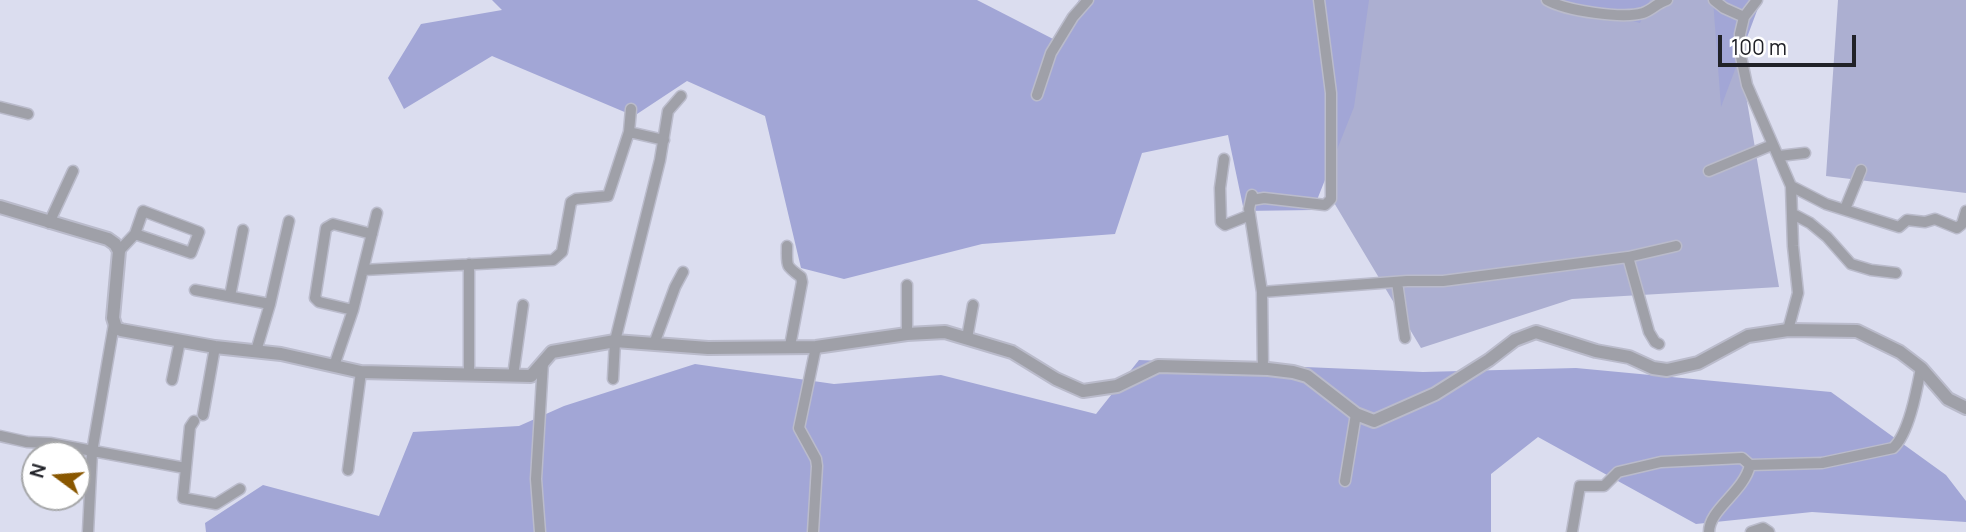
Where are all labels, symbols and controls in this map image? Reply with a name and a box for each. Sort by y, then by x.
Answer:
scale bar [1721,21,1859,65]
text: 100 m [1731,33,1787,61]
north arrow [21,441,91,511]
text: N [23,461,52,481]

